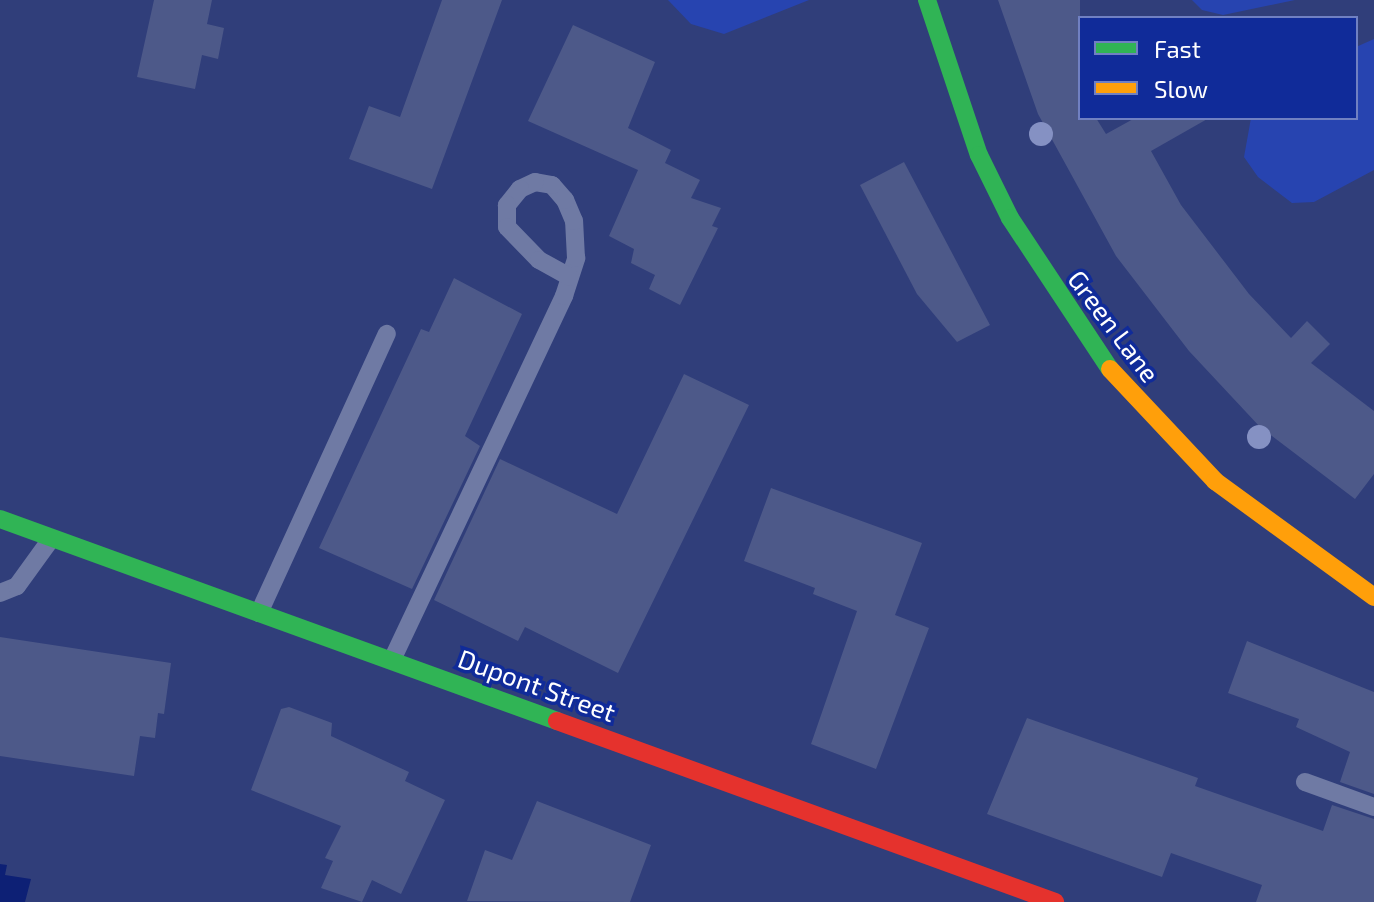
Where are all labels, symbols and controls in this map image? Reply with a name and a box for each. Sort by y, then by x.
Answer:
legend [1078,16,1358,120]
text: Fast [1154,34,1201,63]
text: Slow [1154,74,1208,103]
street label: Green Lane [1062,264,1166,388]
street label: Dupont Street [454,642,620,728]

